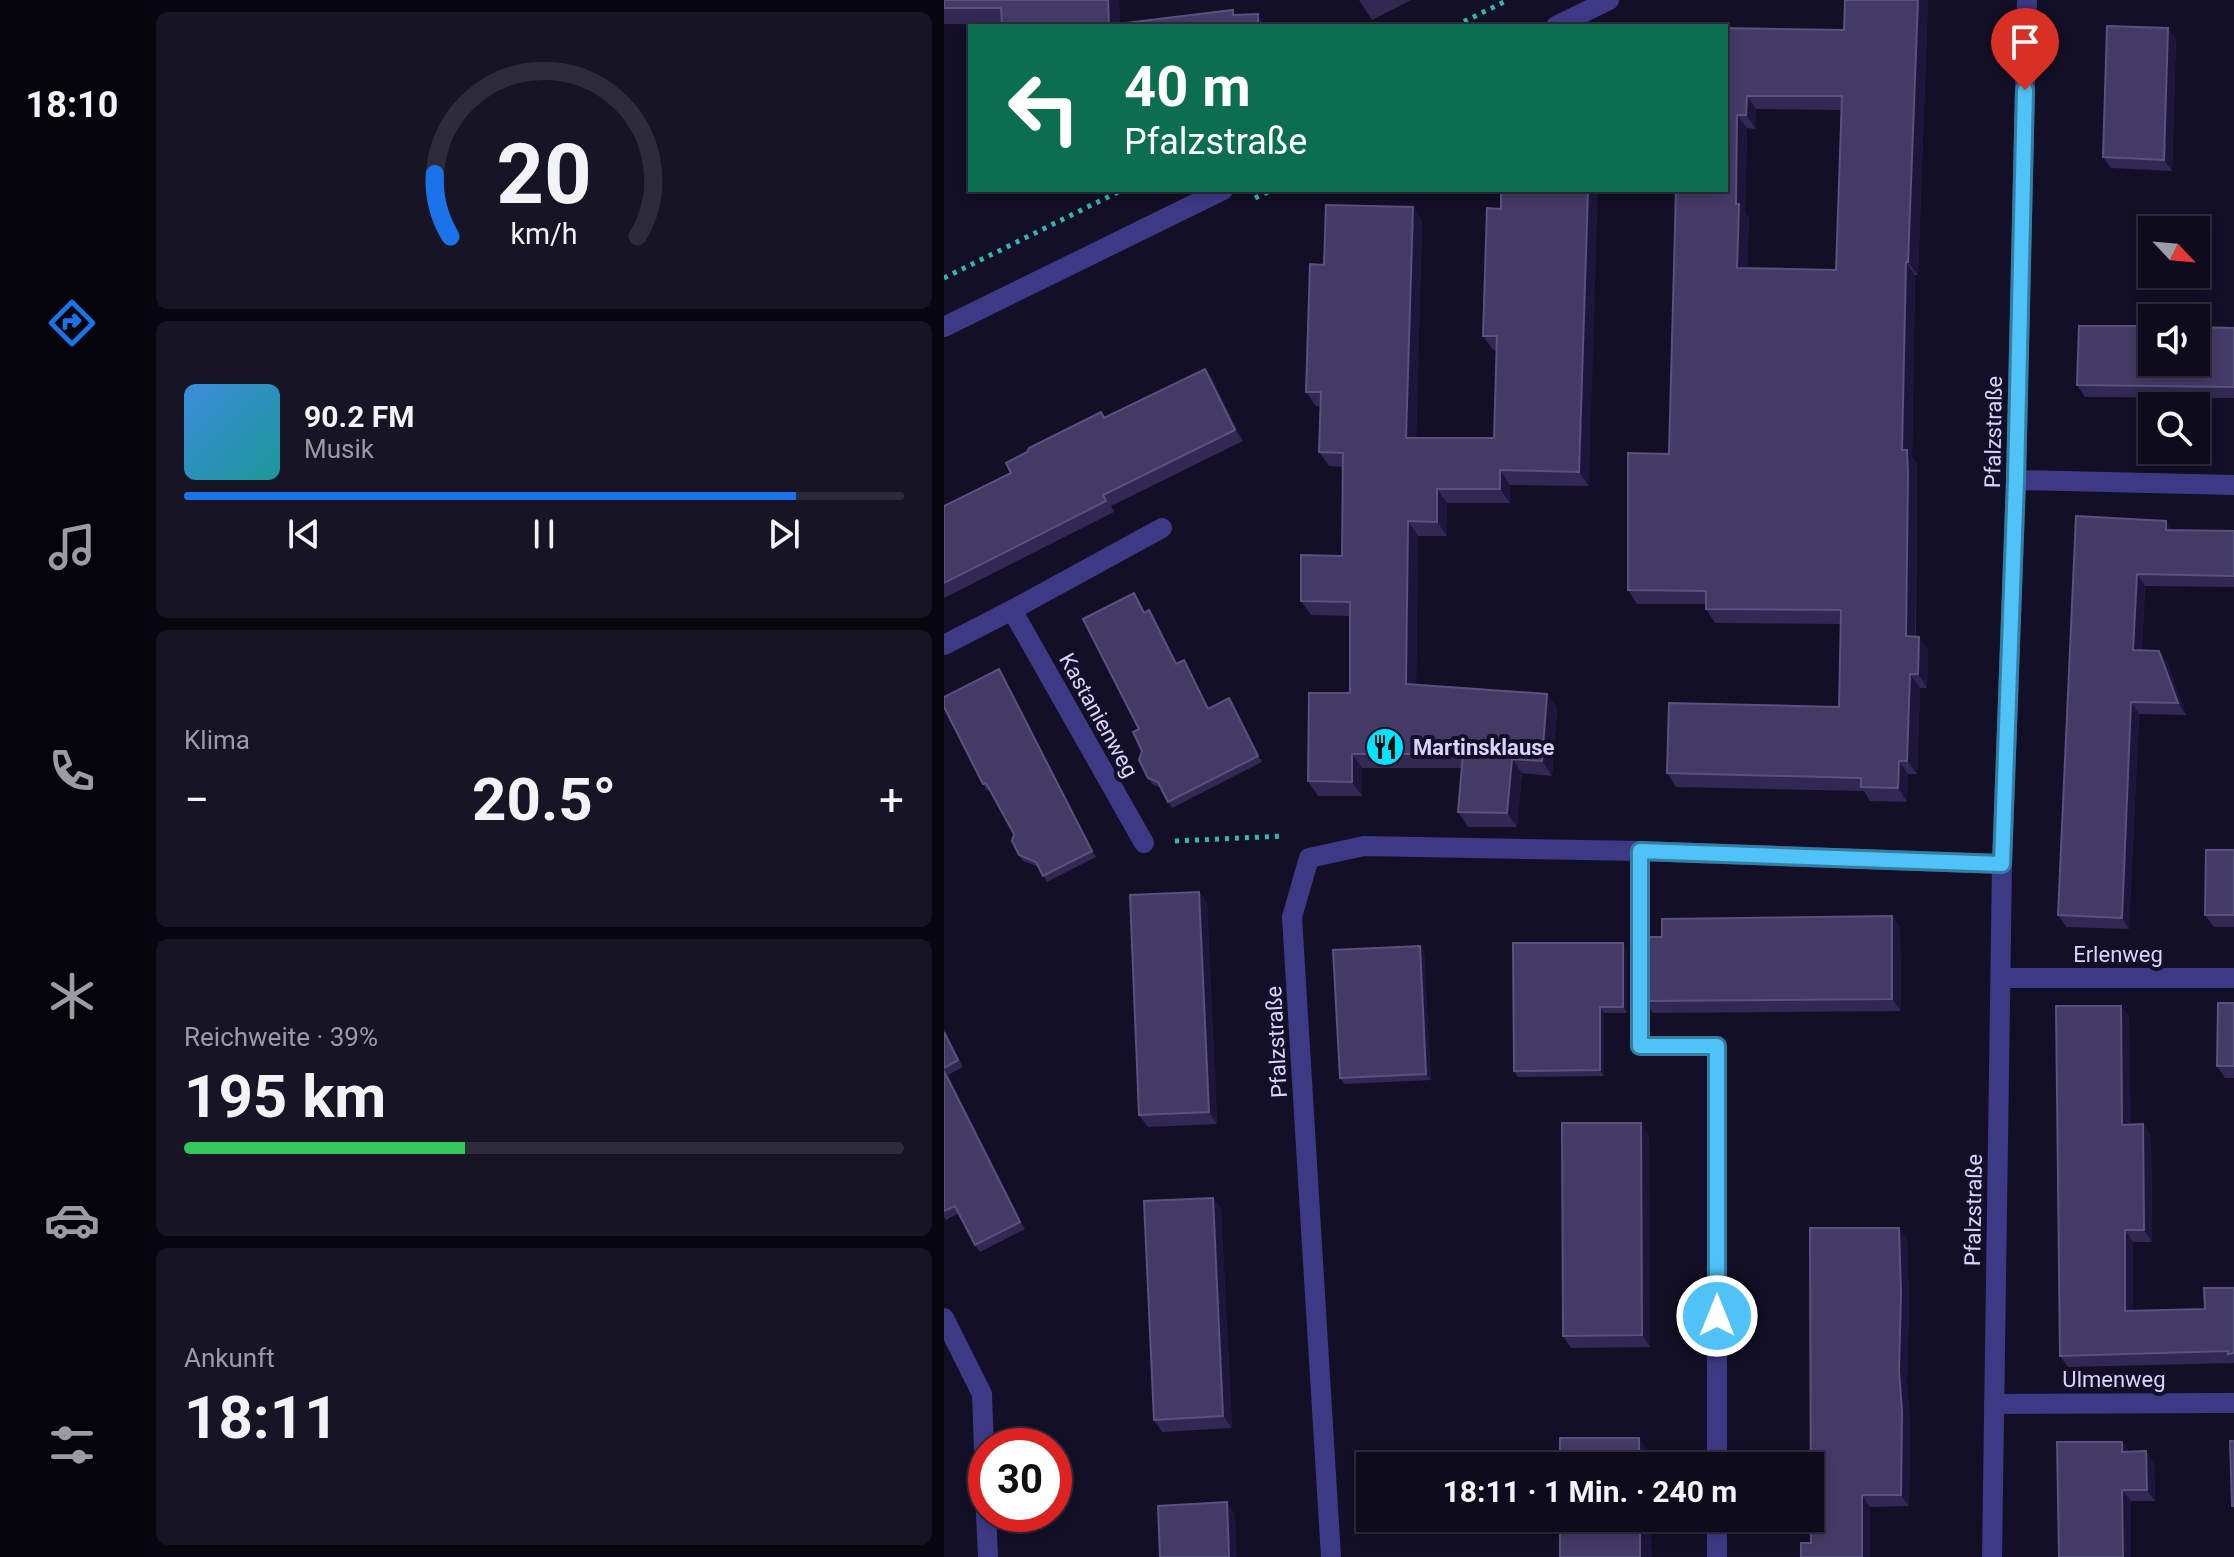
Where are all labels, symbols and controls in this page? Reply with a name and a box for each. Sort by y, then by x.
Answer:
pin [1991,8,2059,90]
icon: arrive [2003,20,2047,64]
text: 40 m [1124,54,1251,120]
icon: left [992,56,1096,160]
text: 18:10 [26,84,118,126]
text: Pfalzstraße [1124,121,1307,163]
text: 20 [496,125,592,222]
north arrow [2138,216,2210,288]
map controls [2138,216,2210,464]
text: km/h [510,217,578,251]
icon: directions [44,295,100,351]
button: sound [2138,304,2210,376]
street label: Pfalzstraße [1980,376,2007,488]
button: search [2138,392,2210,464]
text: 90.2 FM [304,399,415,434]
text: Musik [304,434,374,464]
icon: previous [282,512,326,556]
icon: pause [522,512,566,556]
icon: next [762,512,806,556]
icon: music [44,519,100,575]
street label: Kastanienweg [1054,649,1143,782]
text: Klima [184,725,250,755]
restaurant icon: Martinsklause [1364,726,1406,768]
place label: Martinsklause [1413,735,1554,760]
icon: phone [44,743,100,799]
text: 20.5° [472,764,616,835]
text: − [184,774,209,826]
text: + [879,774,904,826]
street label: Erlenweg [2073,942,2163,967]
icon: climate [44,968,100,1024]
street label: Pfalzstraße [1261,985,1292,1099]
text: Reichweite · 39% [184,1022,378,1052]
text: 195 km [184,1061,386,1132]
street label: Pfalzstraße [1960,1154,1987,1266]
icon: car [44,1192,100,1248]
position arrow [1675,1274,1759,1358]
text: Ankunft [184,1343,275,1373]
street label: Ulmenweg [2062,1367,2166,1392]
text: 18:11 [184,1382,339,1453]
icon: filters [44,1417,100,1473]
speed limit sign: 30 [968,1428,1072,1532]
text: 18:11 · 1 Min. · 240 m [1443,1474,1737,1509]

